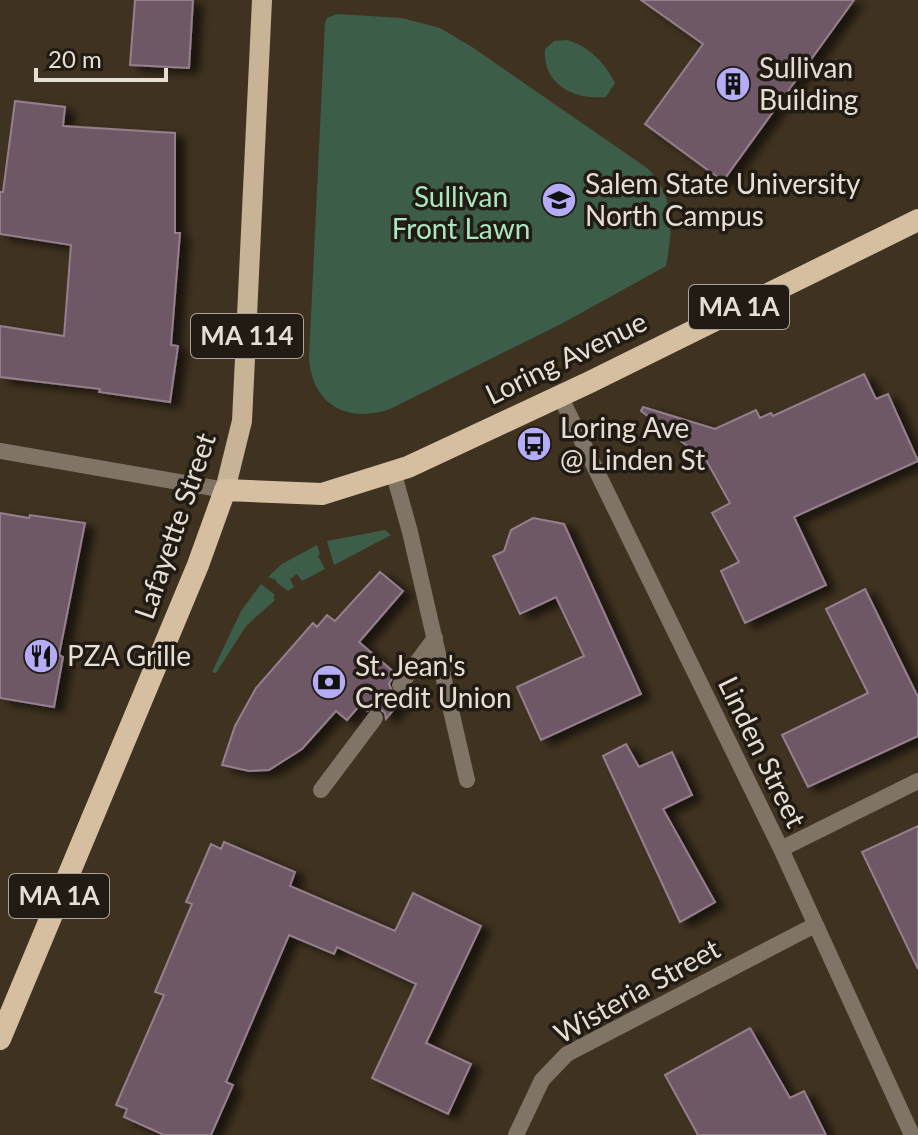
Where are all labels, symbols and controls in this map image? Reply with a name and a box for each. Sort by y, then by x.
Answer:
scale bar [36,32,166,82]
text: 20 m [48,44,102,73]
place label: Sullivan Building [759,50,858,116]
building icon: Sullivan Building [714,65,752,103]
place label: Salem State University North Campus [585,166,861,232]
park label: Sullivan Front Lawn [392,179,530,245]
school or university icon: Salem State University North Campus [540,181,578,219]
road number: MA 1A [689,285,789,329]
street label: Loring Avenue [479,303,652,411]
road number: MA 114 [191,314,303,358]
place label: Loring Ave @ Linden St [560,410,705,476]
bus stop icon: Loring Ave @ Linden St [515,425,553,463]
street label: Lafayette Street [126,428,222,623]
restaurant icon: PZA Grille [22,637,60,675]
place label: PZA Grille [67,638,191,672]
place label: St. Jean's Credit Union [355,648,512,714]
bank icon: St. Jean's Credit Union [310,663,348,701]
street label: Linden Street [712,671,814,833]
road number: MA 1A [9,874,109,918]
street label: Wisteria Street [548,931,725,1050]

